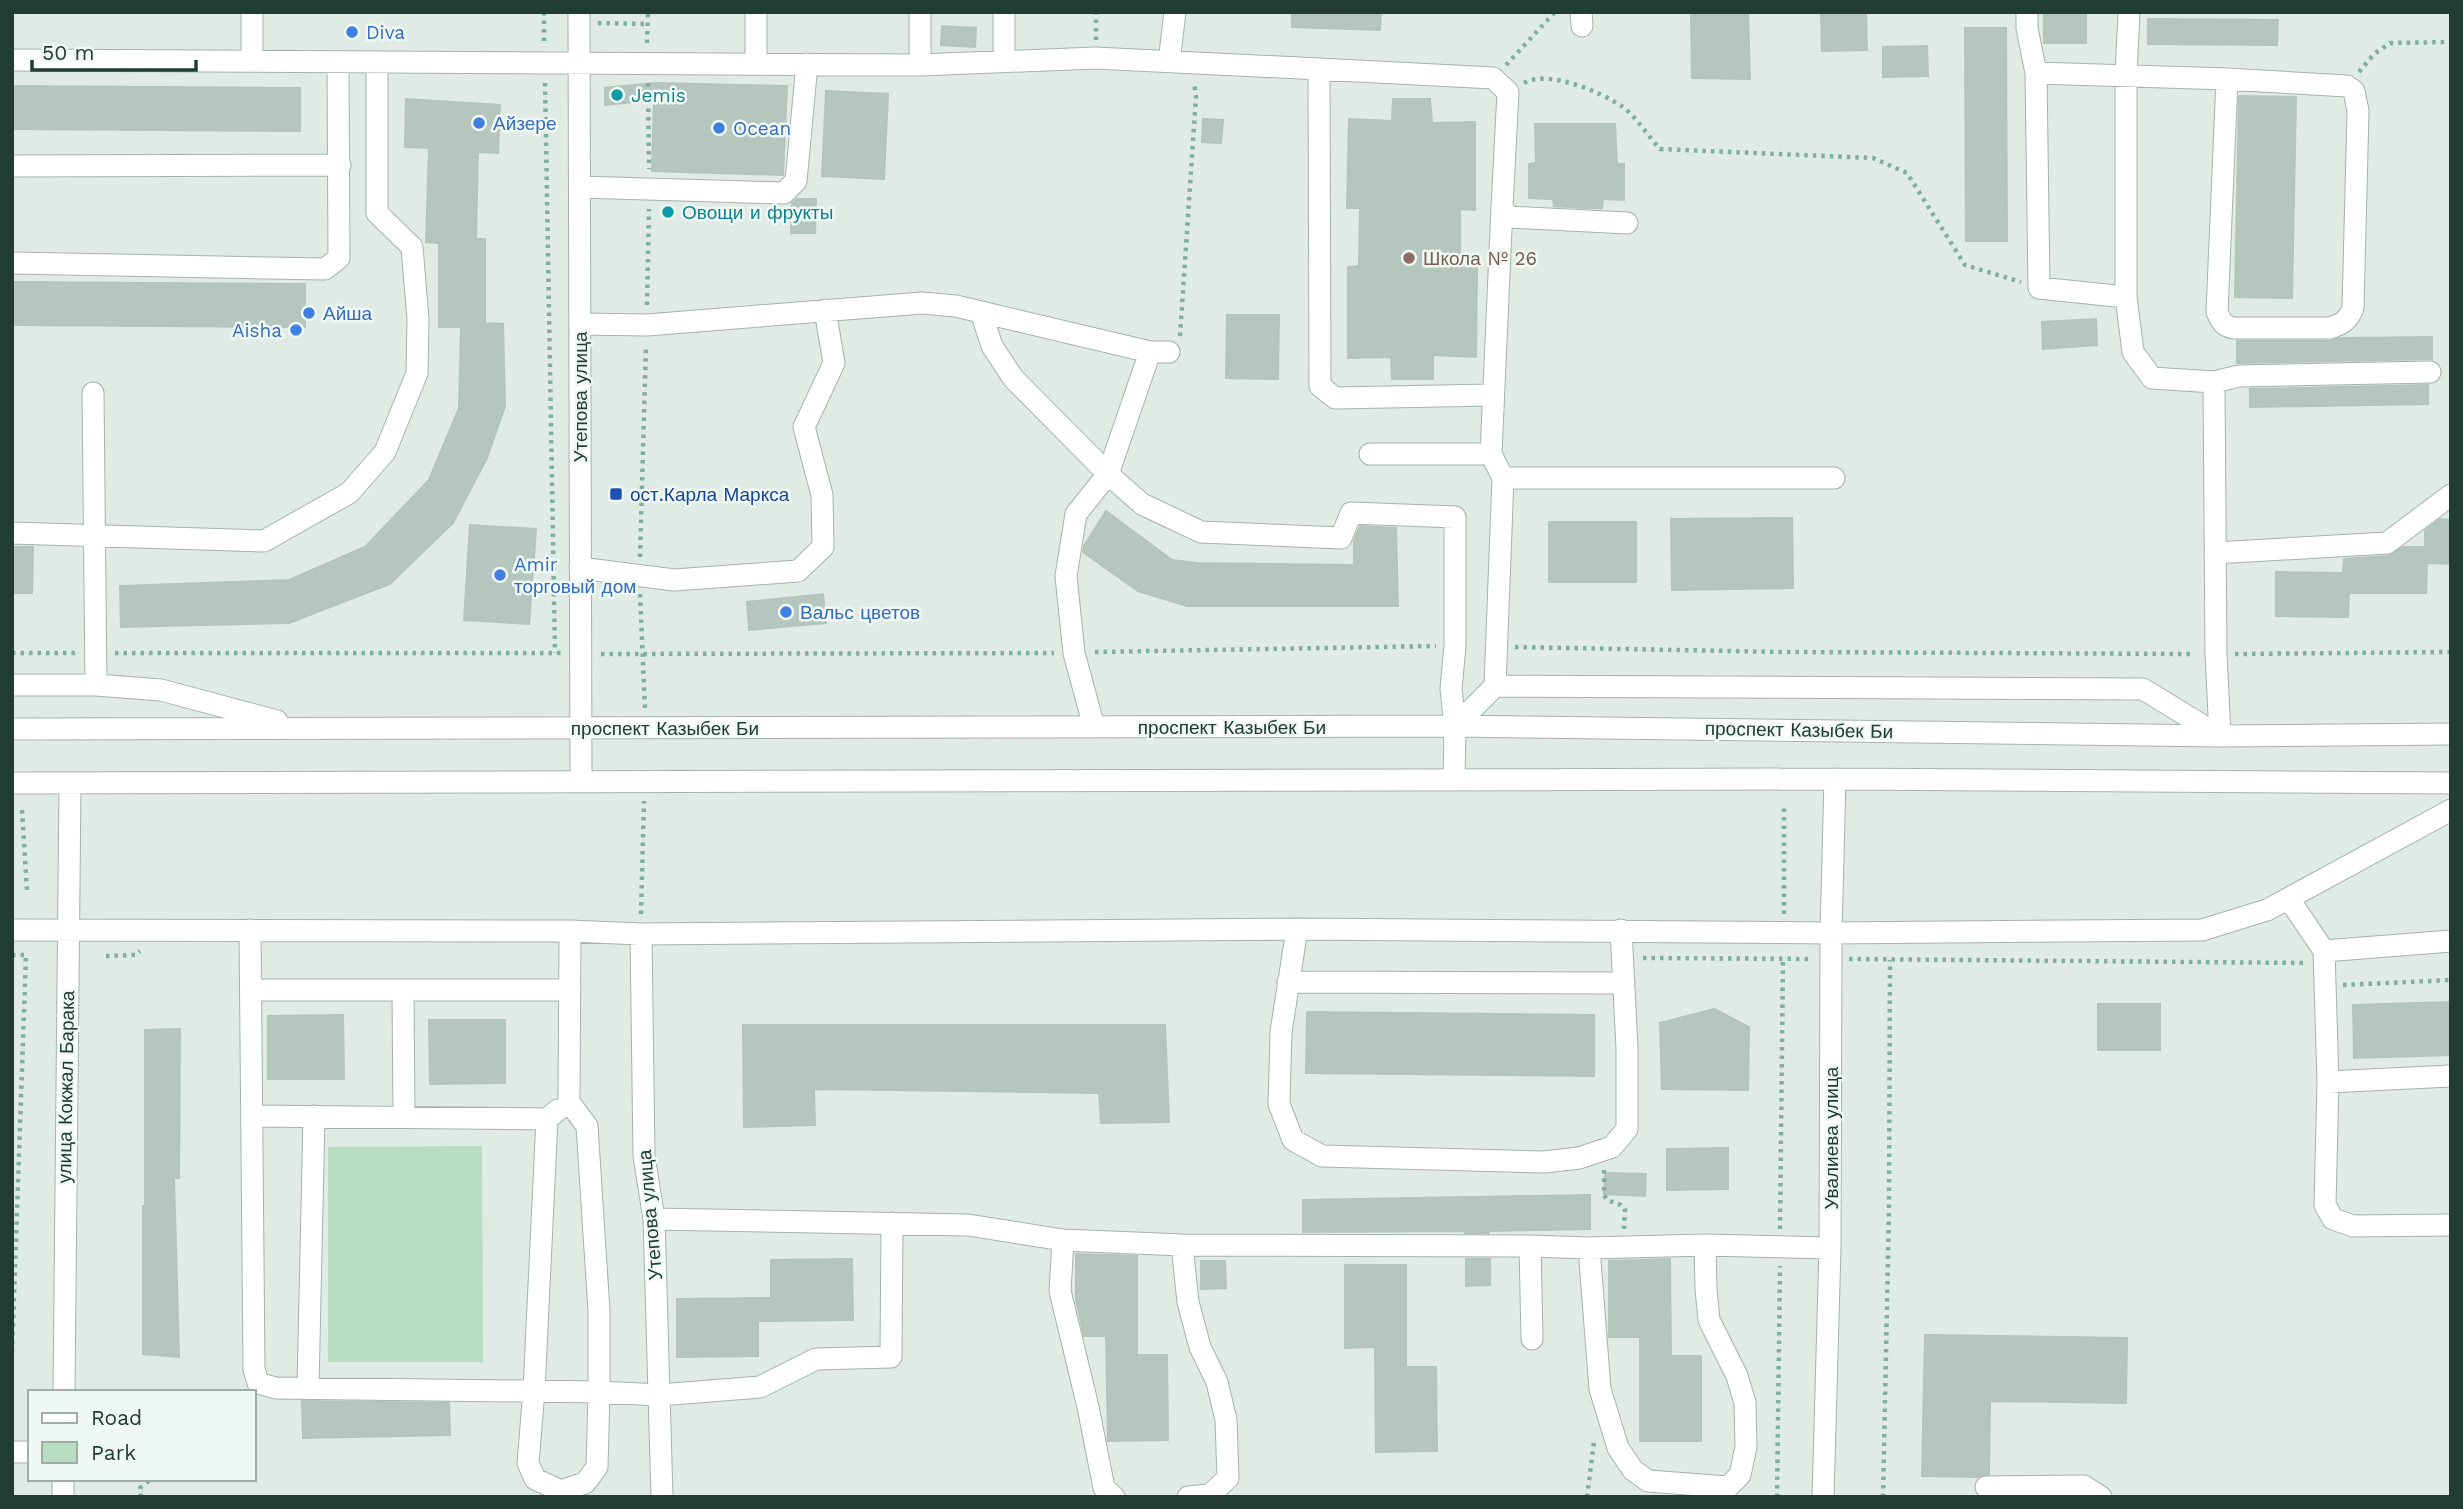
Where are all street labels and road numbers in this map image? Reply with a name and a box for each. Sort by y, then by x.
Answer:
street label: Утепова улица [569,331,592,463]
street label: проспект Казыбек Би [1138,716,1326,739]
street label: проспект Казыбек Би [571,717,759,740]
street label: проспект Казыбек Би [1705,717,1893,743]
street label: улица Кокжал Барака [53,990,79,1184]
street label: Увалиева улица [1820,1066,1843,1209]
street label: Утепова улица [633,1148,667,1281]

